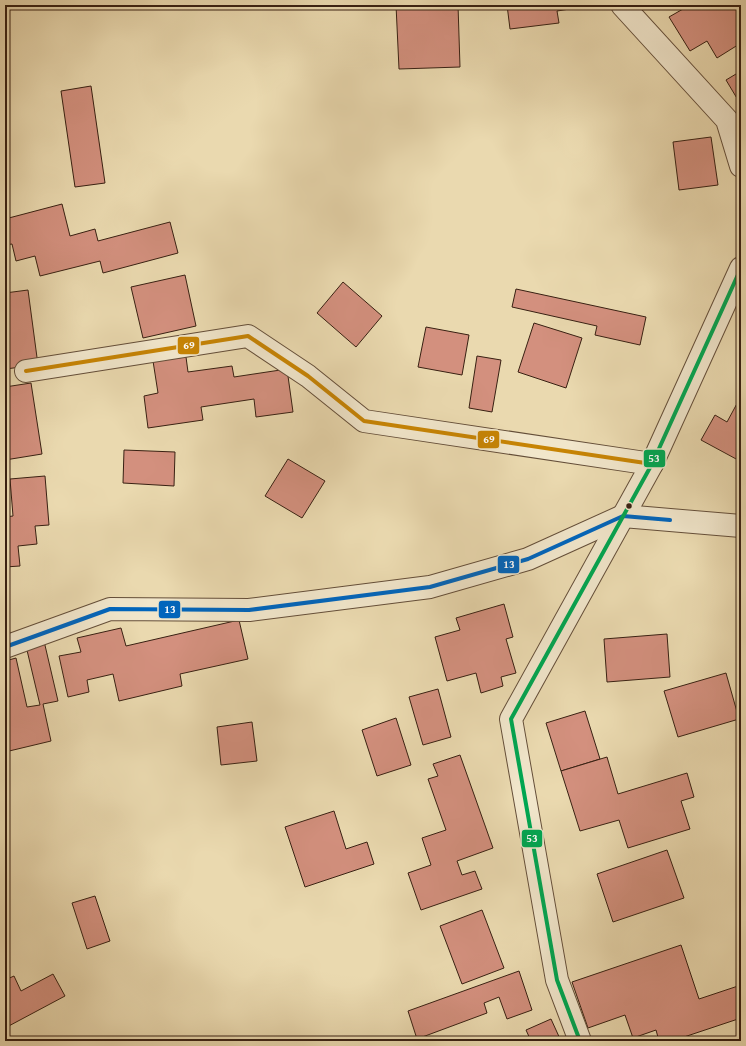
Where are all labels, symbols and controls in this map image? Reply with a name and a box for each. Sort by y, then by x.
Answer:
line badge: 69 [177,336,200,355]
text: 69 [183,337,195,353]
line badge: 69 [477,430,500,449]
text: 69 [483,431,495,447]
line badge: 53 [643,449,666,468]
text: 53 [648,450,660,466]
unlabelled marker [624,501,634,511]
line badge: 13 [497,555,520,574]
text: 13 [503,556,515,572]
line badge: 13 [158,600,181,619]
text: 13 [164,601,176,617]
line badge: 53 [521,829,543,848]
text: 53 [526,830,538,846]

